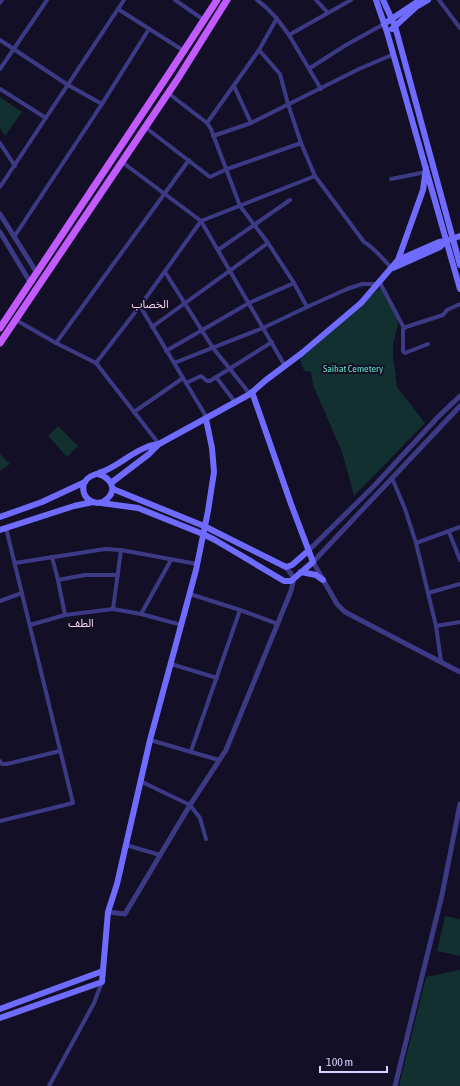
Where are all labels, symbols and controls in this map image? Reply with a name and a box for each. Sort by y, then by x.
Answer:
district label: الخصاب [131,298,169,311]
park label: Saihat Cemetery [323,363,383,374]
district label: الطف [68,617,94,629]
scale bar [320,1048,387,1074]
text: 100 m [326,1055,353,1069]

